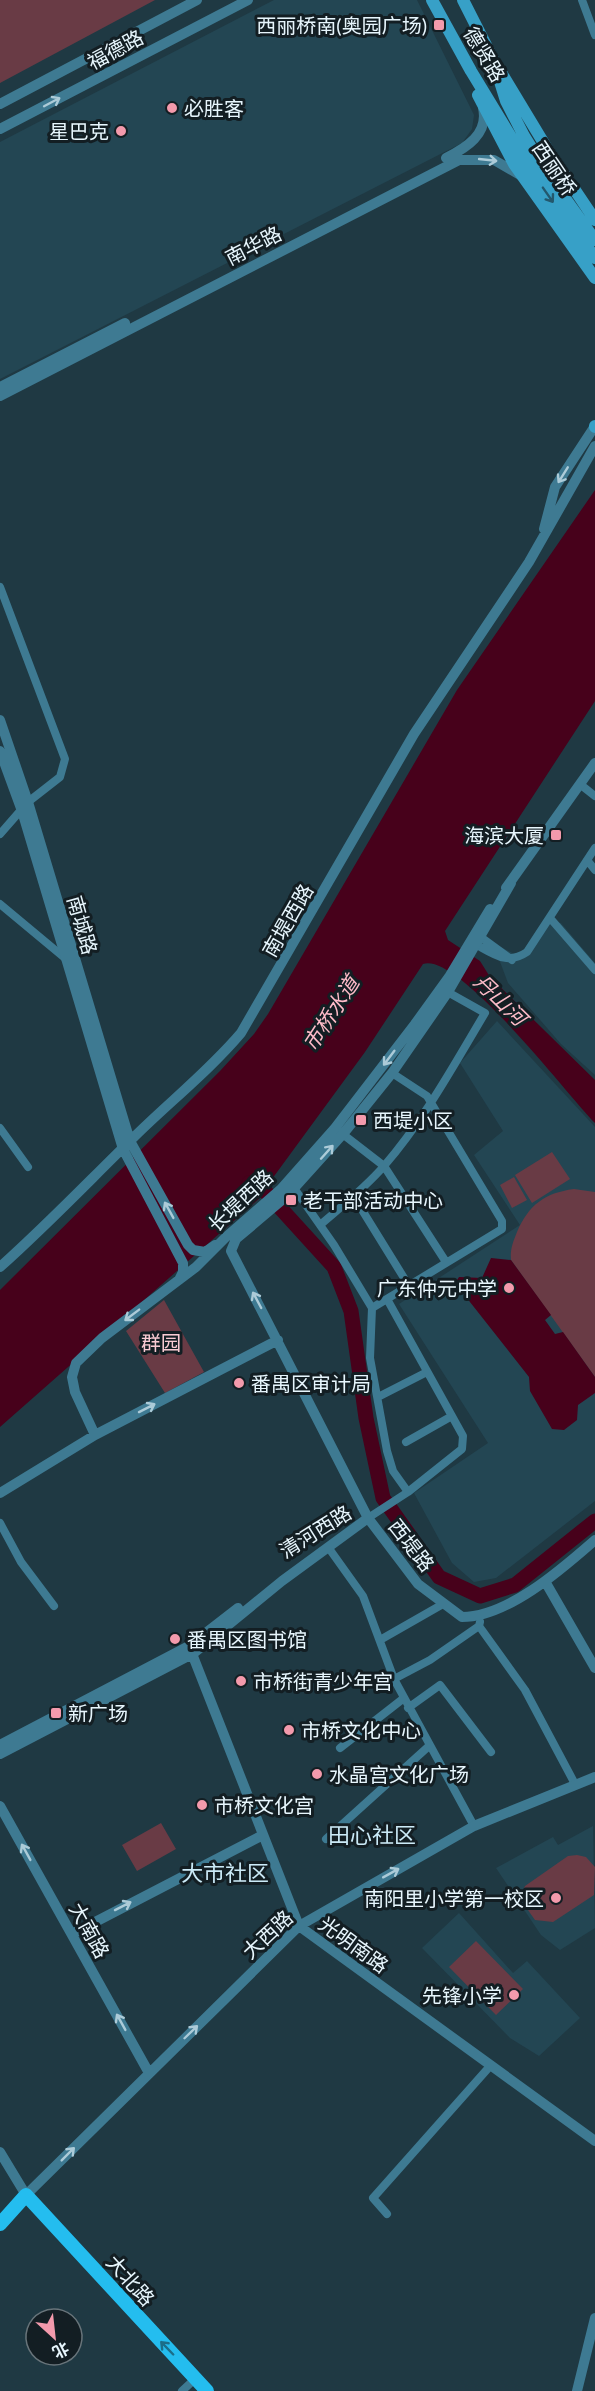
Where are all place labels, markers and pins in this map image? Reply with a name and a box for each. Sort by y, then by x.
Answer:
place label: 西丽桥南(奥园广场) [256,13,427,37]
marker: 西丽桥南(奥园广场) [432,18,446,32]
place label: 必胜客 [184,96,244,120]
marker: 必胜客 [165,101,179,115]
place label: 星巴克 [49,119,109,143]
marker: 星巴克 [114,124,128,138]
place label: 海滨大厦 [464,823,544,847]
marker: 海滨大厦 [549,828,563,842]
place label: 西堤小区 [373,1108,453,1132]
marker: 西堤小区 [354,1113,368,1127]
place label: 老干部活动中心 [303,1188,443,1212]
marker: 老干部活动中心 [284,1193,298,1207]
place label: 广东仲元中学 [377,1276,497,1300]
marker: 广东仲元中学 [502,1281,516,1295]
place label: 番禺区审计局 [251,1371,371,1395]
marker: 番禺区审计局 [232,1376,246,1390]
place label: 番禺区图书馆 [187,1627,307,1651]
marker: 番禺区图书馆 [168,1632,182,1646]
place label: 市桥街青少年宫 [253,1669,393,1693]
marker: 市桥街青少年宫 [234,1674,248,1688]
place label: 新广场 [68,1701,128,1725]
marker: 新广场 [49,1706,63,1720]
place label: 市桥文化中心 [301,1718,421,1742]
marker: 市桥文化中心 [282,1723,296,1737]
place label: 水晶宫文化广场 [329,1762,469,1786]
marker: 水晶宫文化广场 [310,1767,324,1781]
place label: 市桥文化宫 [214,1793,314,1817]
marker: 市桥文化宫 [195,1798,209,1812]
place label: 南阳里小学第一校区 [364,1886,544,1910]
marker: 南阳里小学第一校区 [549,1891,563,1905]
place label: 先锋小学 [422,1983,502,2007]
marker: 先锋小学 [507,1988,521,2002]

